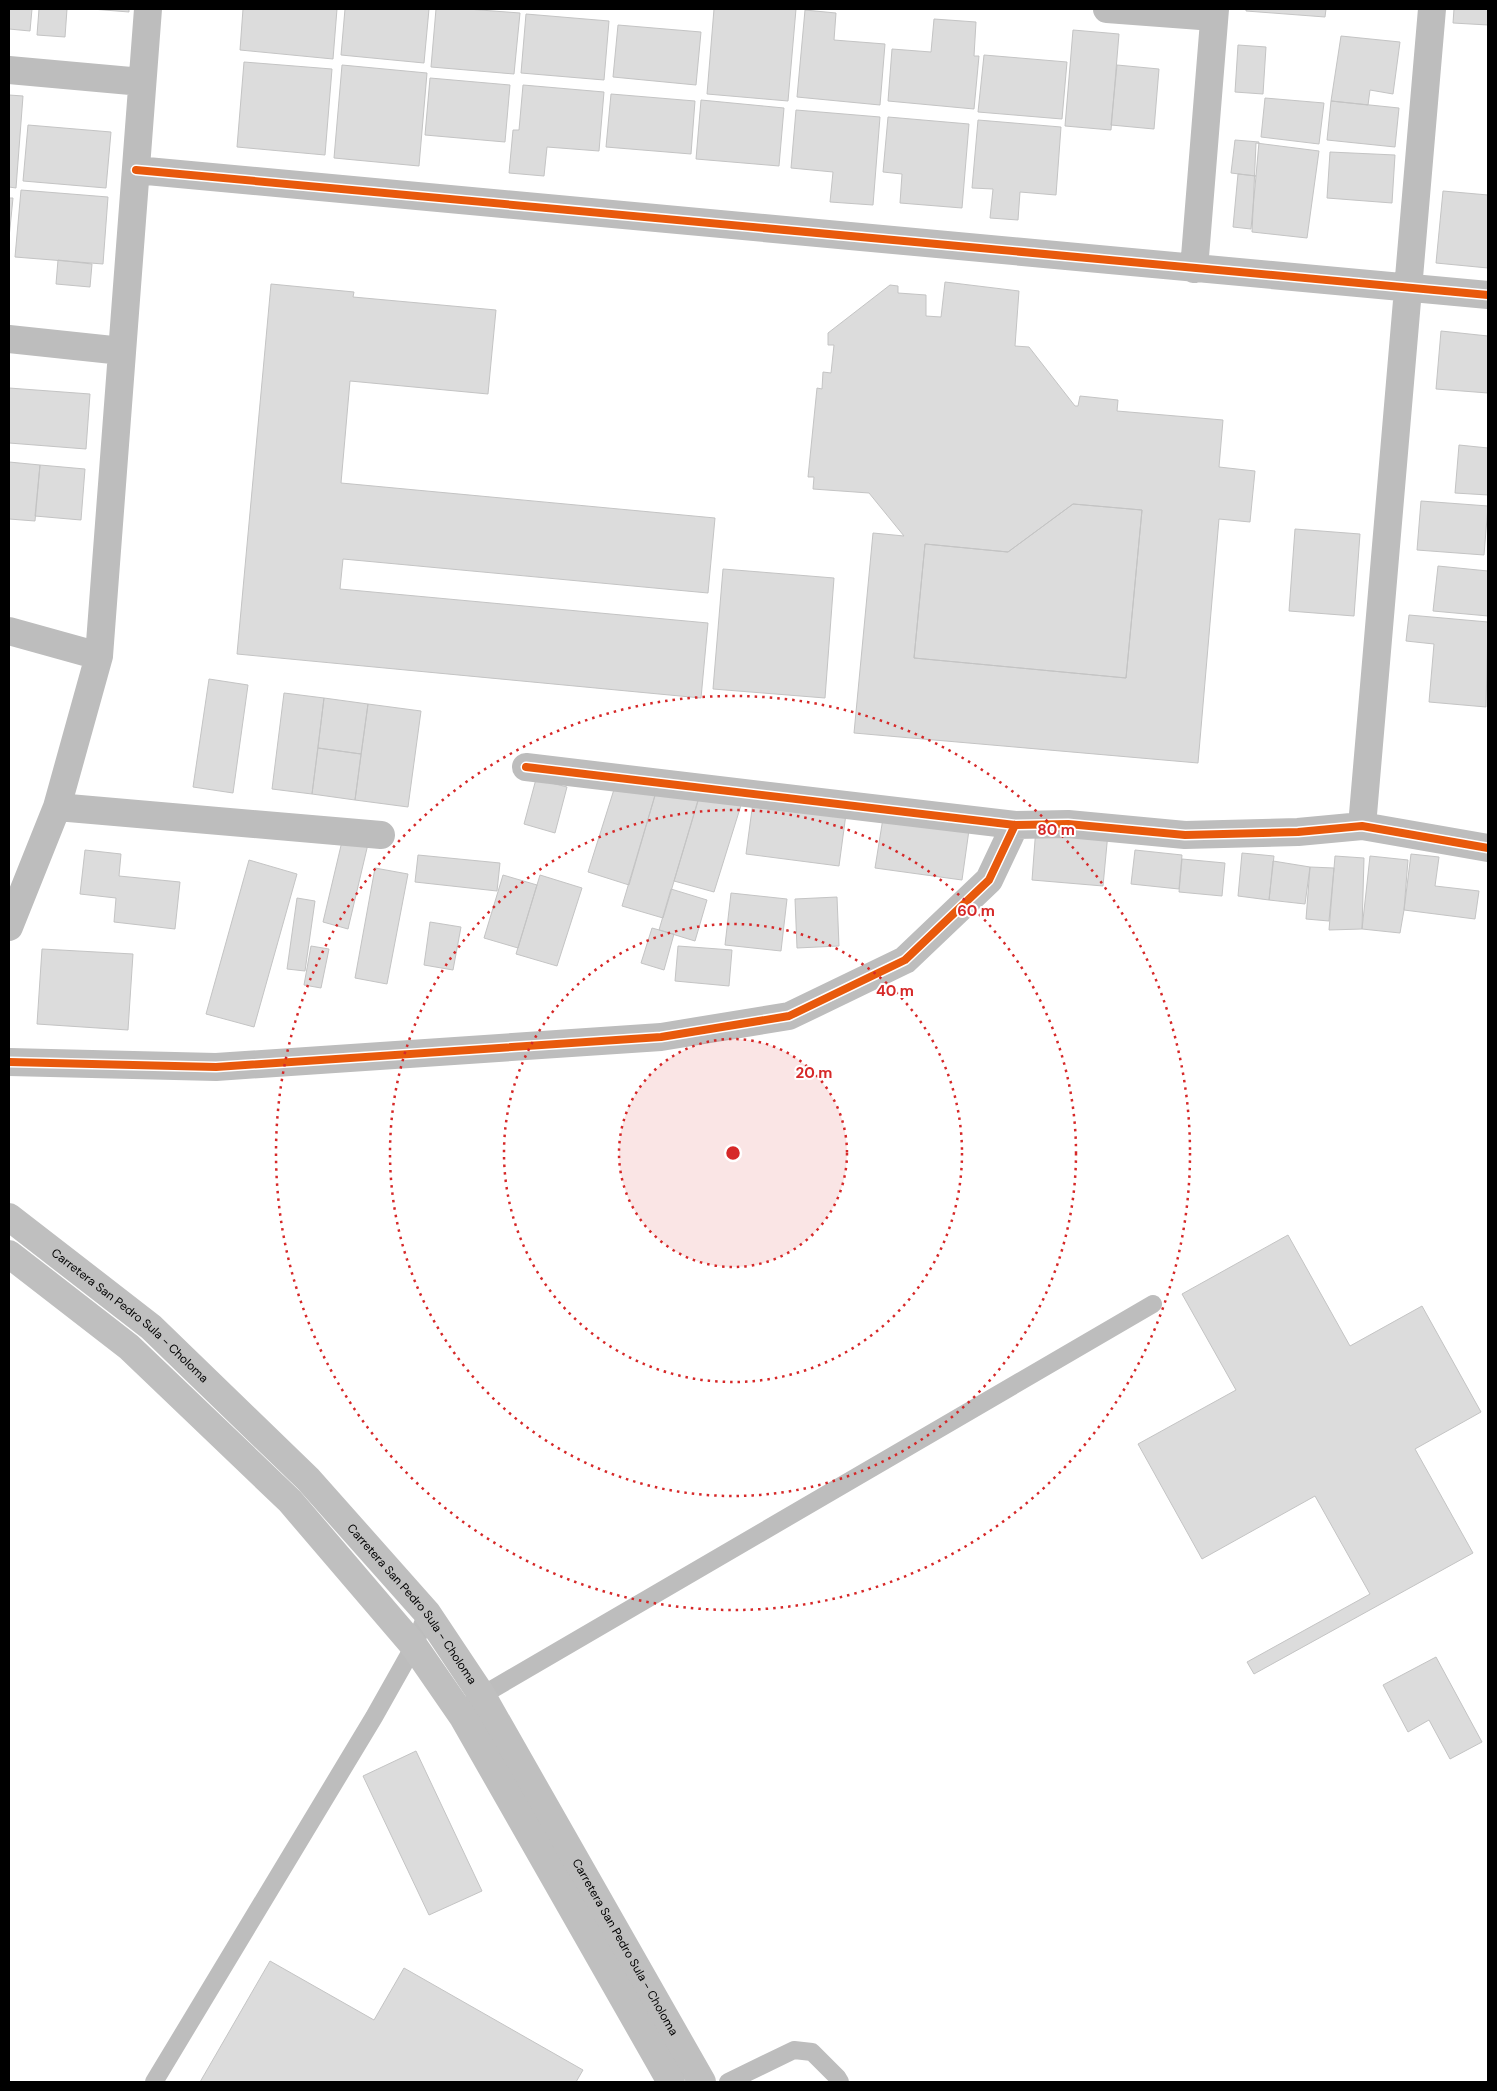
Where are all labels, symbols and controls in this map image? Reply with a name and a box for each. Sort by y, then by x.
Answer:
text: 80 m [1037,820,1075,840]
text: 60 m [957,901,995,921]
text: 40 m [876,981,914,1001]
text: 20 m [796,1063,832,1083]
centre of rings [724,1144,742,1162]
street label: Carretera San Pedro Sula - Choloma [48,1245,212,1386]
street label: Carretera San Pedro Sula - Choloma [343,1520,480,1687]
street label: Carretera San Pedro Sula - Choloma [569,1856,682,2038]

